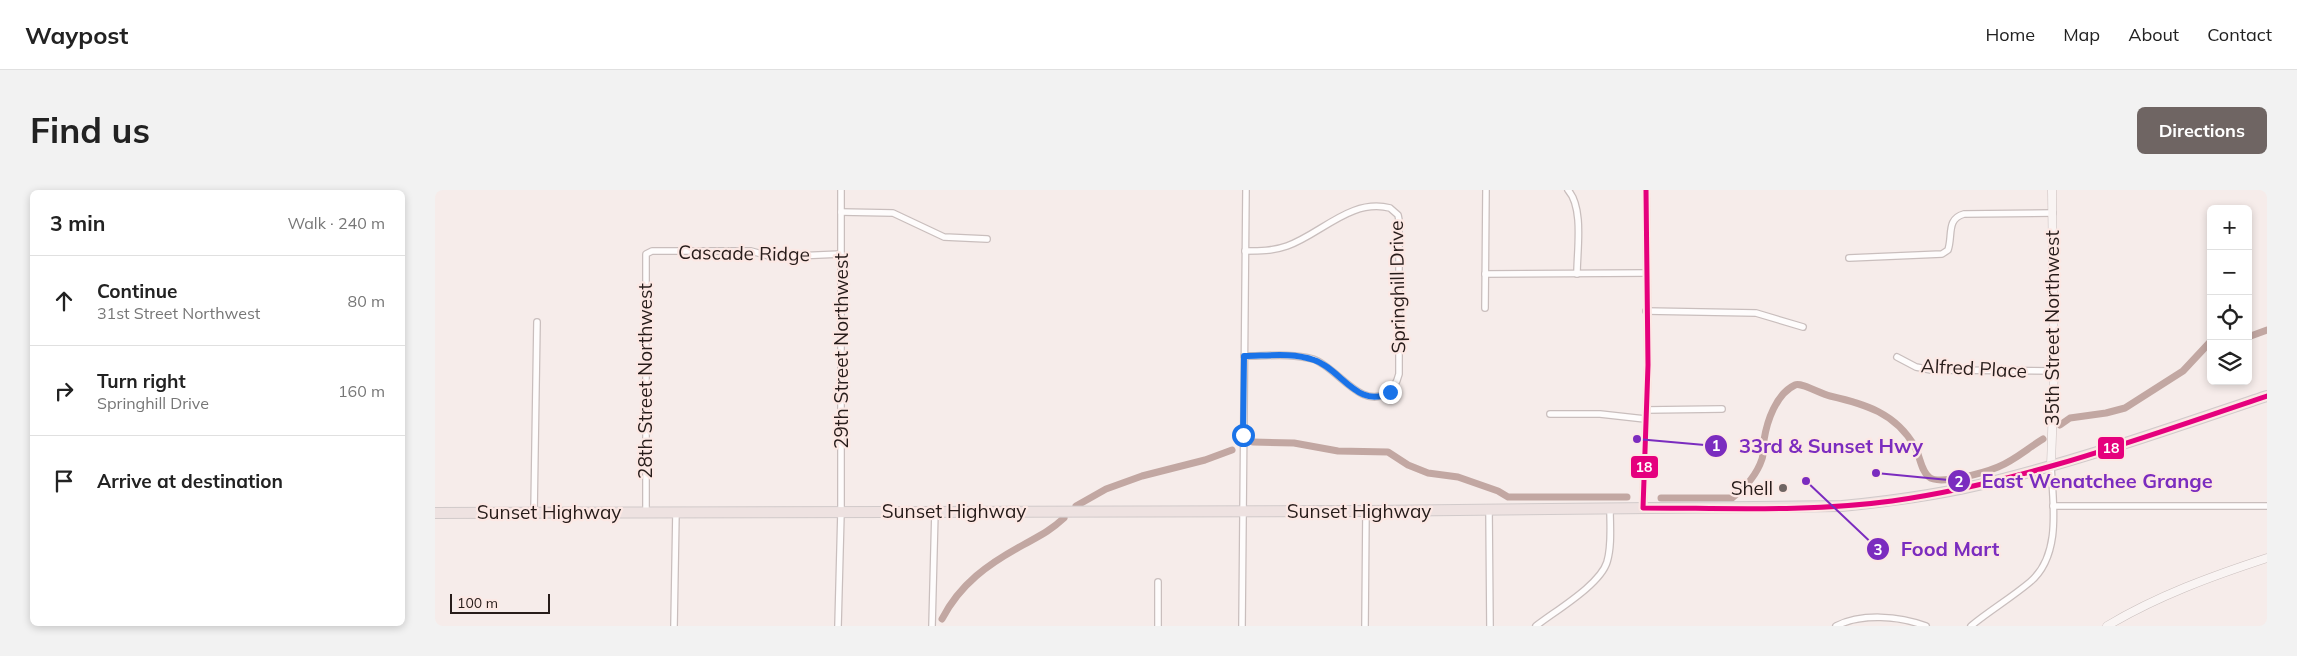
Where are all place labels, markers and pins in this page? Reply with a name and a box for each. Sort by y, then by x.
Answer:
callout: 33rd & Sunset Hwy [1704,428,1933,463]
callout: East Wenatchee Grange [1947,464,2223,499]
place label: Shell [1731,476,1773,500]
marker: Shell [1777,482,1789,494]
callout: Food Mart [1865,532,2009,567]

